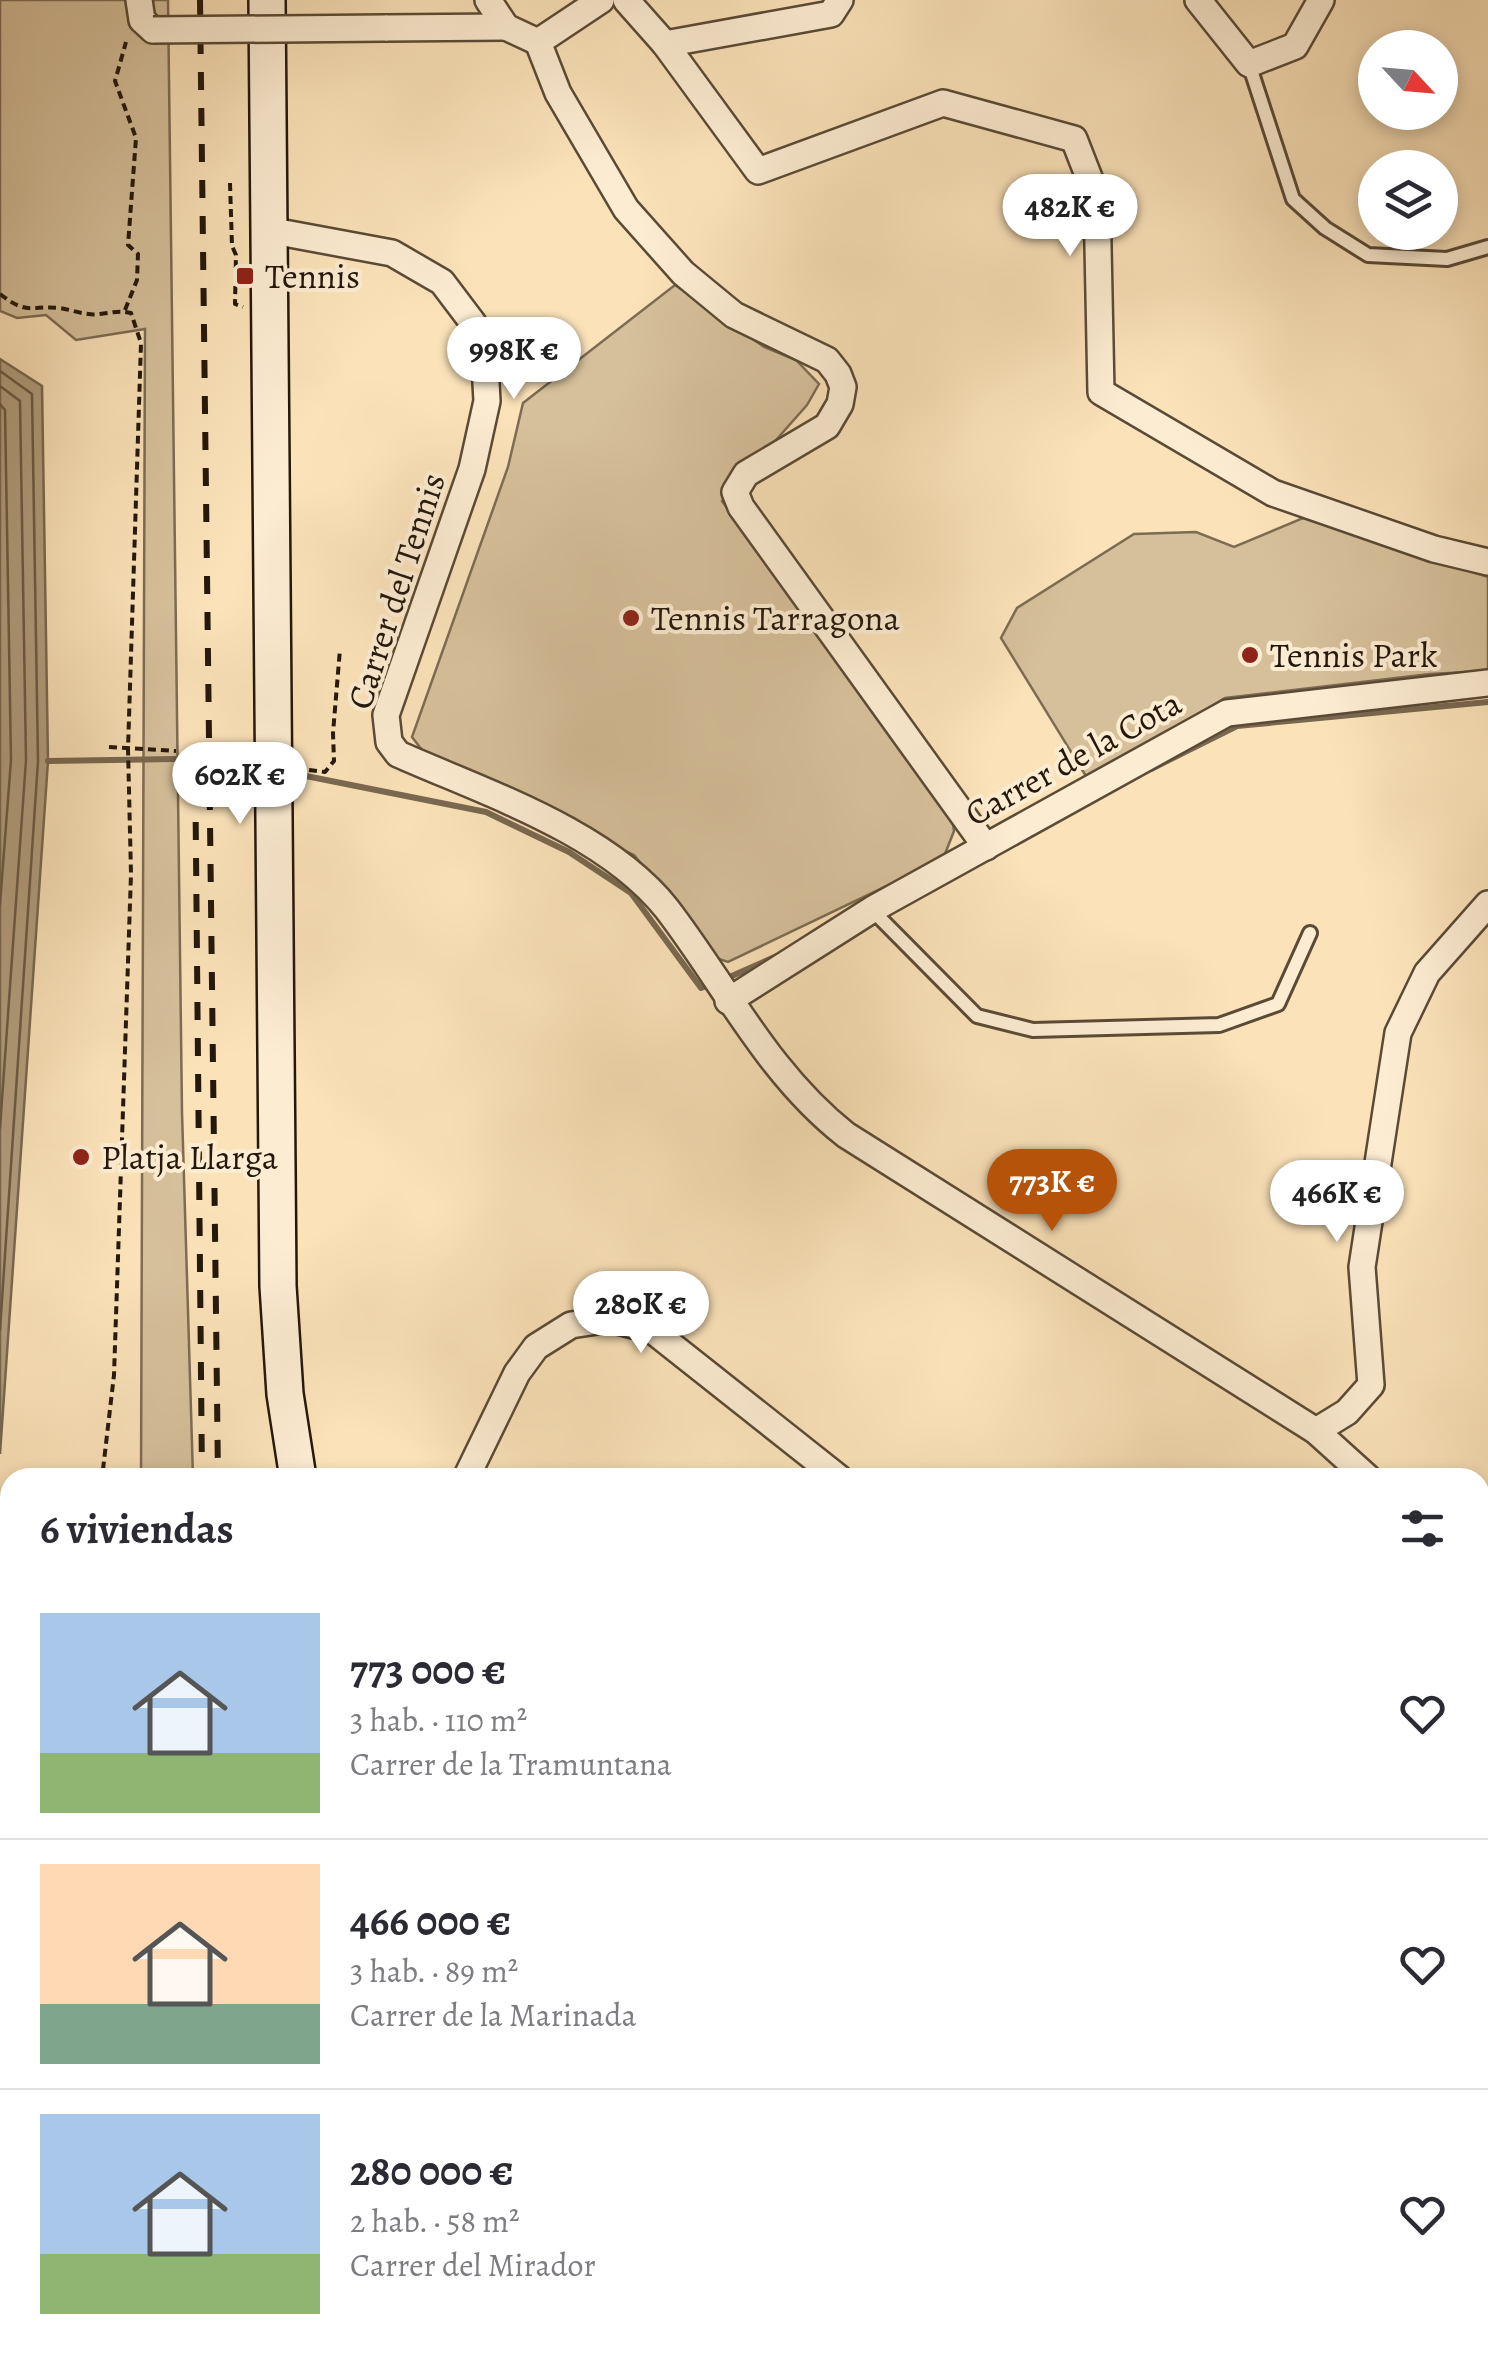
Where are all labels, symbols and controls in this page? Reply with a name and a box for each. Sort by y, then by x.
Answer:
north arrow [1358,30,1458,130]
map controls [1358,30,1458,250]
button: layers [1358,150,1458,250]
pin: 482K € [989,174,1151,259]
text: 482K € [1025,184,1115,228]
place label: Tennis [265,252,360,300]
marker: Tennis [234,265,256,287]
pin: 998K € [433,317,595,402]
text: 998K € [469,327,559,371]
street label: Carrer del Tennis [335,467,457,715]
place label: Tennis Tarragona [651,594,901,642]
marker: Tennis Tarragona [620,607,642,629]
place label: Tennis Park [1270,631,1438,679]
marker: Tennis Park [1239,644,1261,666]
street label: Carrer de la Cota [956,678,1190,837]
pin: 602K € [159,742,321,827]
text: 602K € [194,752,286,796]
place label: Platja Llarga [101,1133,279,1181]
marker: Platja Llarga [70,1146,92,1168]
pin: 773K € [971,1149,1133,1234]
text: 773K € [1009,1159,1095,1203]
pin: 466K € [1256,1160,1418,1245]
text: 466K € [1292,1170,1382,1214]
pin: 280K € [560,1271,722,1356]
text: 280K € [595,1281,687,1325]
text: 6 viviendas [40,1500,234,1557]
icon: filters [1395,1501,1450,1556]
text: 773 000 € [350,1641,506,1698]
icon: home [120,1653,240,1773]
icon: heart [1395,1686,1450,1741]
text: 3 hab. · 110 m² [350,1698,527,1742]
text: Carrer de la Tramuntana [350,1742,672,1786]
text: 466 000 € [350,1892,511,1949]
icon: home [120,1904,240,2024]
icon: heart [1395,1937,1450,1992]
text: 3 hab. · 89 m² [350,1949,518,1993]
text: Carrer de la Marinada [350,1993,637,2037]
text: 280 000 € [350,2142,514,2199]
icon: home [120,2154,240,2274]
icon: heart [1395,2187,1450,2242]
text: 2 hab. · 58 m² [350,2199,519,2243]
text: Carrer del Mirador [350,2243,596,2287]

